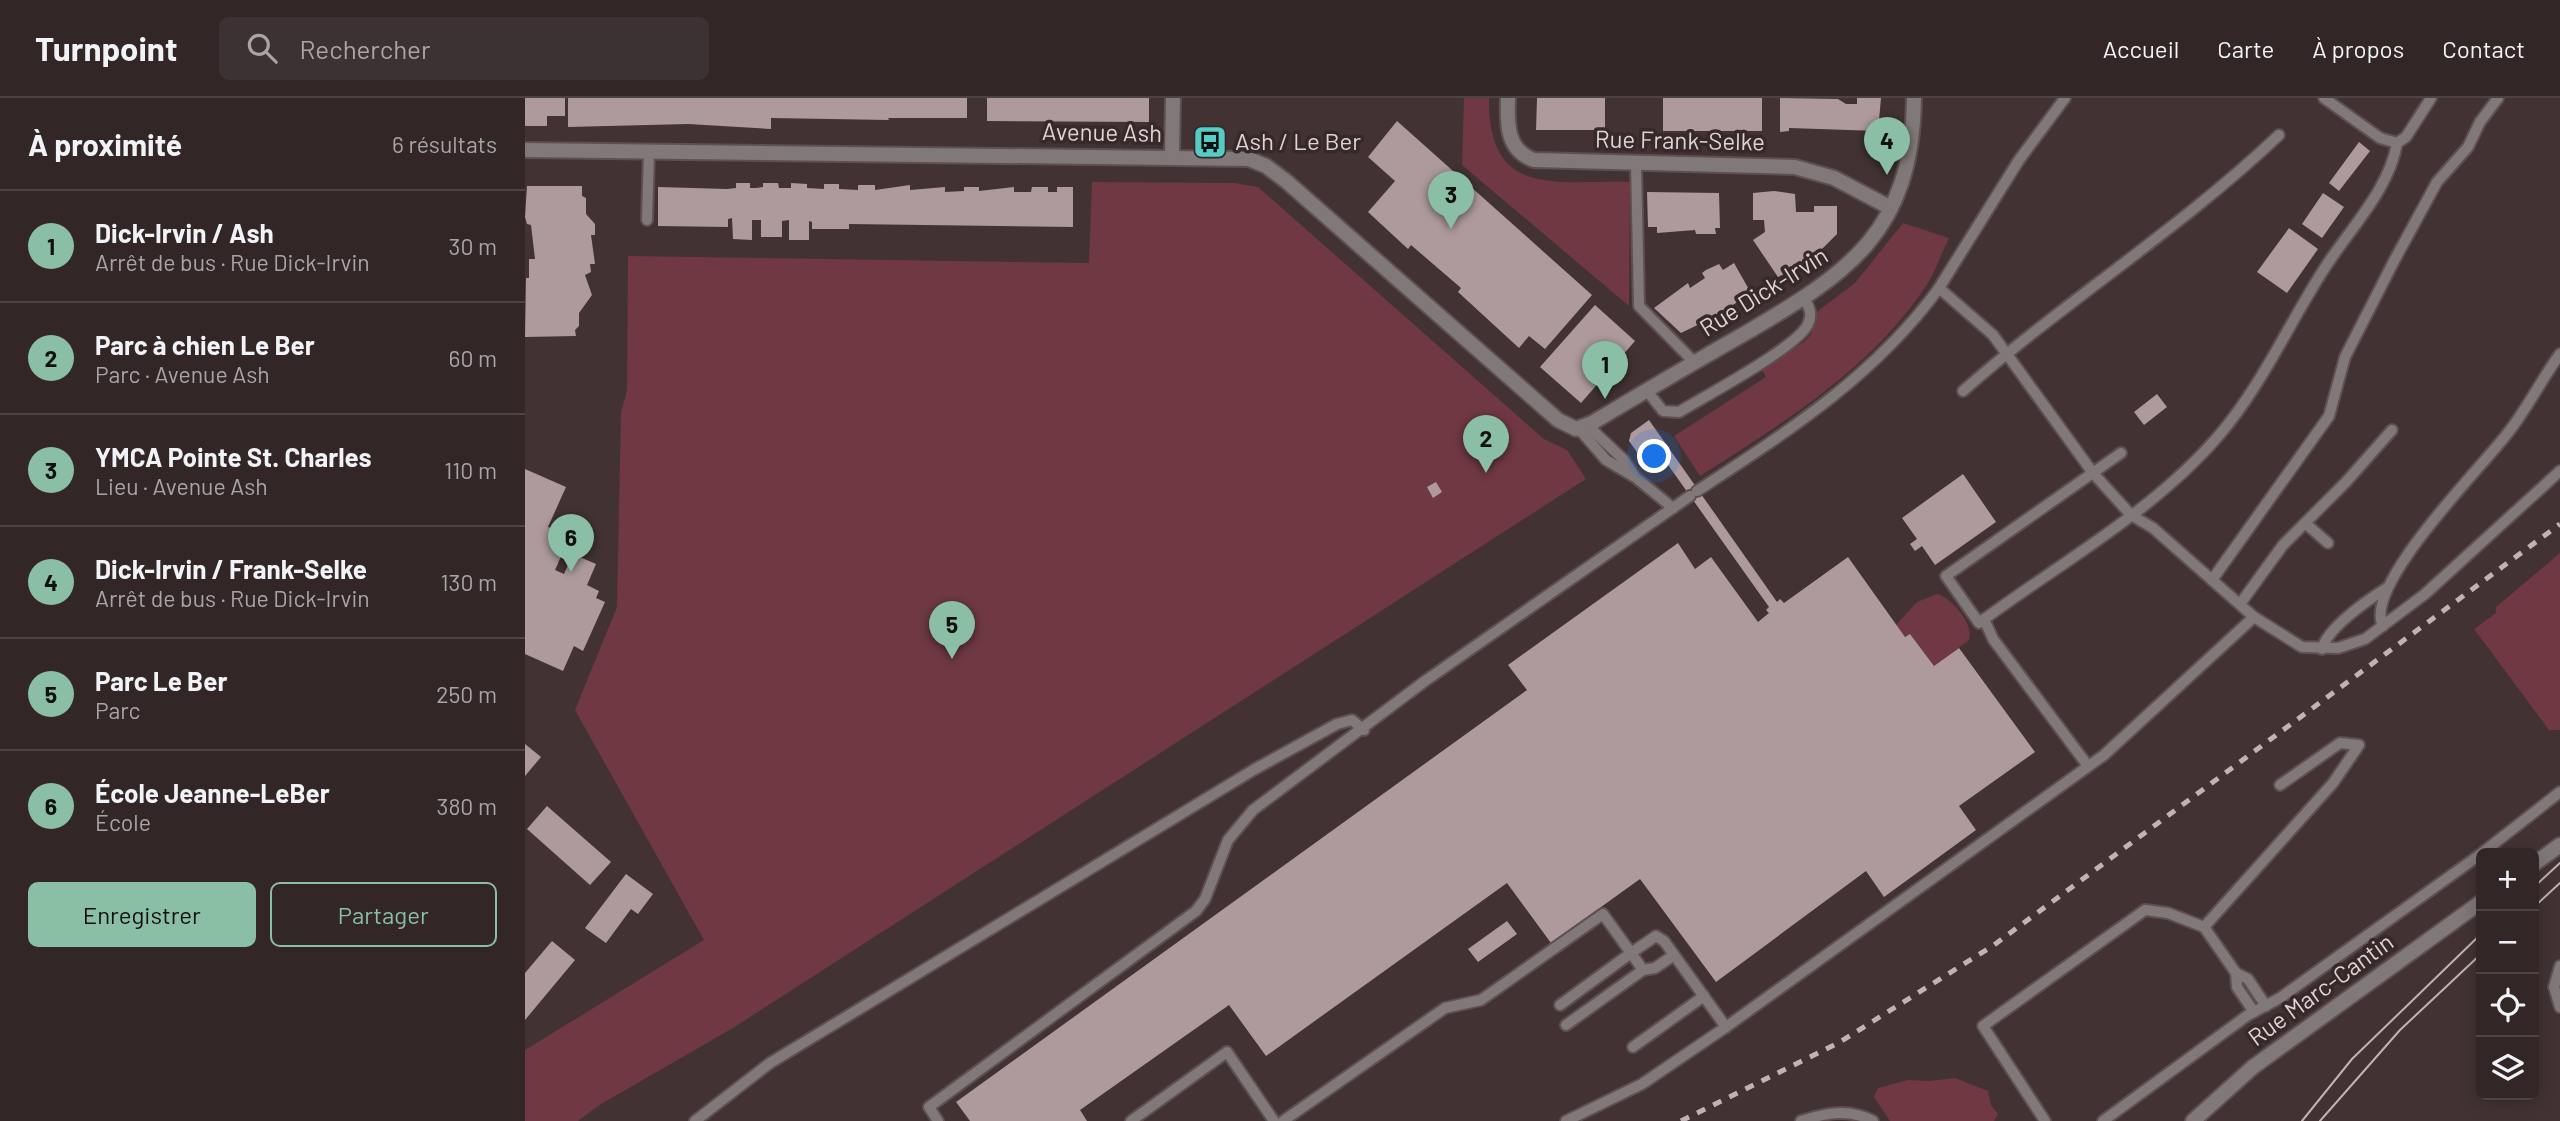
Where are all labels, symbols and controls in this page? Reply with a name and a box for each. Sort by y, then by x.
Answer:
search box [219,17,709,80]
text: Turnpoint [35,28,177,68]
icon: search [243,29,281,67]
text: Rechercher [299,33,430,64]
text: Accueil [2103,34,2179,63]
text: Carte [2217,34,2274,63]
text: À propos [2312,34,2404,63]
text: Contact [2442,34,2525,63]
street label: Avenue Ash [1042,116,1162,147]
pin: 4 [1864,117,1910,175]
bus stop icon: Ash / Le Ber [1191,123,1229,161]
street label: Rue Frank-Selke [1595,124,1765,155]
text: À proximité [28,126,182,162]
place label: Ash / Le Ber [1235,126,1361,155]
text: 6 résultats [392,130,497,158]
pin: 3 [1428,171,1474,229]
text: Dick-Irvin / Ash [95,217,274,248]
text: 1 [47,232,55,260]
text: 30 m [449,232,497,260]
street label: Rue Dick-Irvin [1694,240,1833,342]
text: Arrêt de bus · Rue Dick-Irvin [95,248,370,276]
text: Parc à chien Le Ber [95,329,315,360]
pin: 1 [1582,341,1628,399]
text: 2 [45,344,57,372]
text: 60 m [449,344,497,372]
text: Parc · Avenue Ash [95,360,270,388]
pin: 2 [1463,415,1509,473]
your location [1637,439,1671,473]
text: YMCA Pointe St. Charles [95,441,372,472]
text: 3 [45,456,57,484]
text: 110 m [444,456,497,484]
text: Lieu · Avenue Ash [95,472,268,500]
pin: 6 [548,514,594,572]
text: Dick-Irvin / Frank-Selke [95,553,367,584]
text: 4 [44,568,58,596]
text: 130 m [440,568,497,596]
text: Arrêt de bus · Rue Dick-Irvin [95,584,370,612]
pin: 5 [929,601,975,659]
text: Parc Le Ber [95,665,227,696]
text: 5 [45,680,57,708]
text: 250 m [436,680,497,708]
text: Parc [95,696,141,724]
text: École Jeanne-LeBer [95,777,330,808]
text: 6 [45,792,57,820]
text: 380 m [437,792,497,820]
text: École [95,808,151,836]
map controls [2476,848,2539,1100]
button: + [2476,848,2539,911]
button: Enregistrer [28,882,256,947]
button: Partager [270,882,497,947]
button: − [2476,911,2539,974]
street label: Rue Marc-Cantin [2242,926,2398,1051]
button: locate [2476,974,2539,1037]
button: layers [2476,1037,2539,1100]

